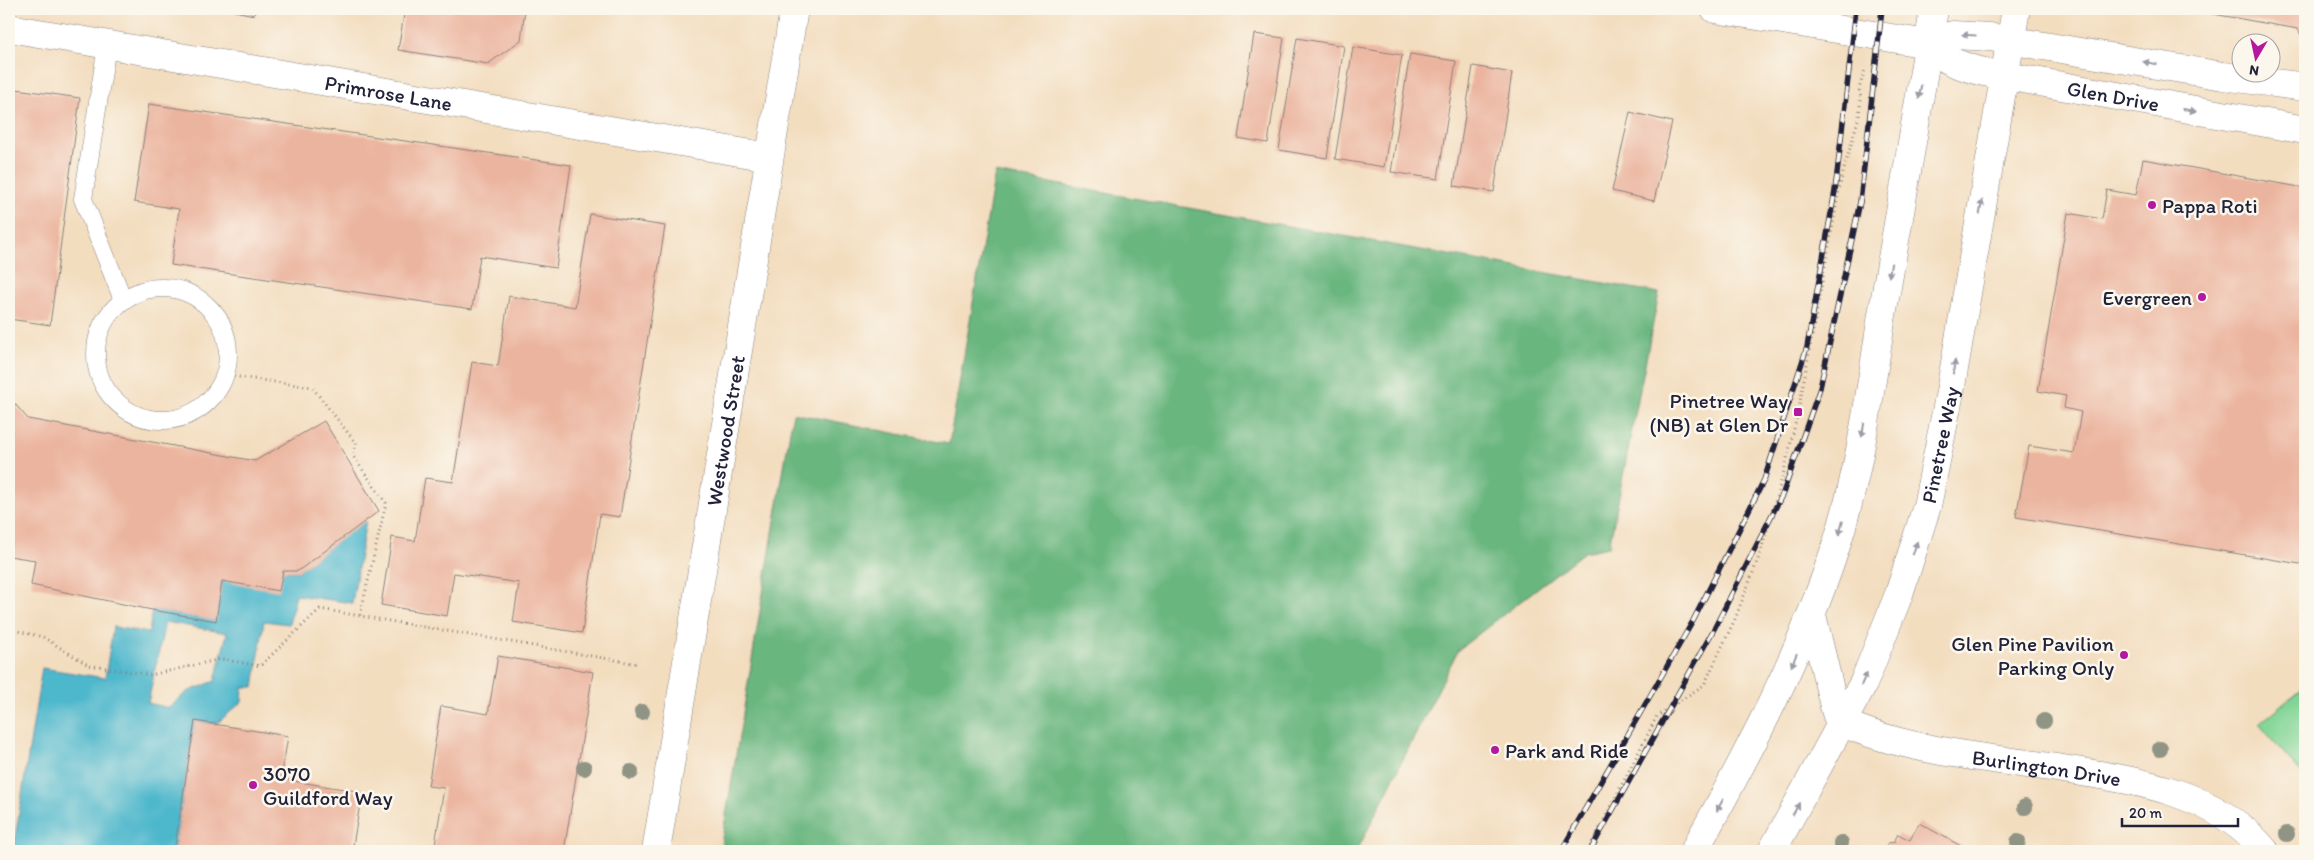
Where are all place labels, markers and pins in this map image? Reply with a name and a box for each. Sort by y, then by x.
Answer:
place label: Pappa Roti [2162,193,2258,218]
marker: Pappa Roti [2146,199,2158,211]
place label: Evergreen [2103,285,2192,310]
marker: Evergreen [2196,291,2208,303]
place label: Pinetree Way (NB) at Glen Dr [1649,388,1789,437]
marker: Pinetree Way (NB) at Glen Dr [1792,406,1804,418]
place label: Glen Pine Pavilion Parking Only [1951,631,2114,680]
marker: Glen Pine Pavilion Parking Only [2118,649,2130,661]
place label: Park and Ride [1505,738,1629,763]
marker: Park and Ride [1489,744,1501,756]
place label: 3070 Guildford Way [263,761,393,810]
marker: 3070 Guildford Way [247,779,259,791]

